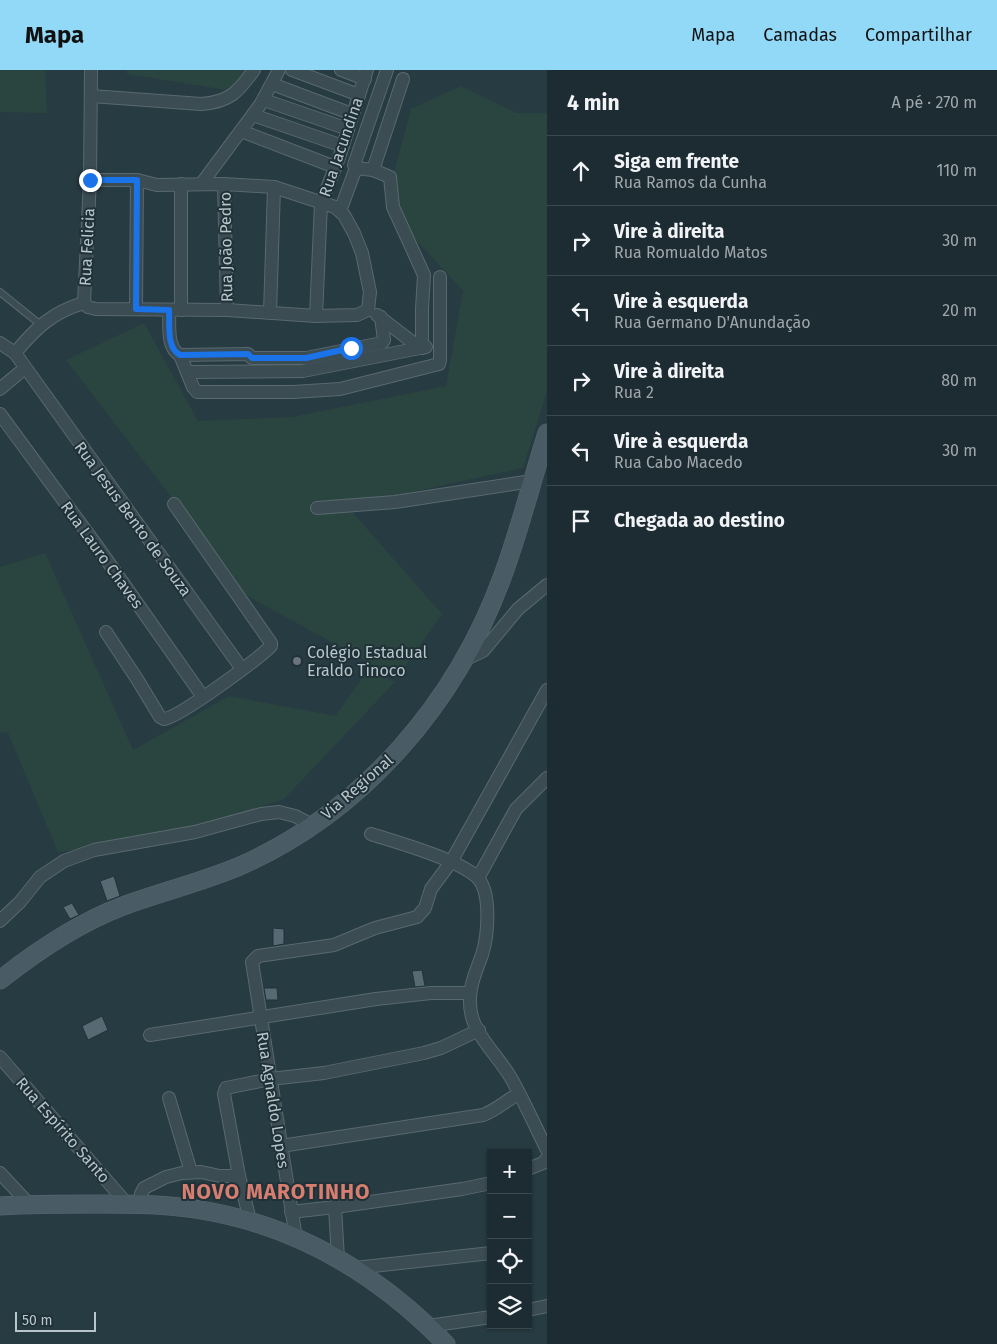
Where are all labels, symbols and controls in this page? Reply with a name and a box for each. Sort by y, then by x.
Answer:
text: Mapa [25,21,84,49]
text: Mapa [691,24,735,46]
text: Camadas [763,24,837,46]
text: Compartilhar [865,24,972,46]
text: 4 min [567,90,620,116]
text: A pé · 270 m [891,93,977,112]
street label: Rua Jacundina [315,95,367,199]
text: Siga em frente [614,150,739,173]
icon: ahead [567,157,595,185]
text: 110 m [936,161,977,180]
route end [79,169,102,192]
text: Rua Ramos da Cunha [614,173,767,192]
street label: Rua João Pedro [216,192,236,302]
street label: Rua Felicia [75,208,99,286]
text: Vire à direita [614,220,724,243]
icon: right [567,227,595,255]
text: 30 m [942,231,977,250]
text: Rua Romualdo Matos [614,243,768,262]
text: Vire à esquerda [614,290,748,313]
icon: left [567,297,595,325]
text: 20 m [942,301,977,320]
text: Rua Germano D'Anundação [614,313,811,332]
route start [340,337,363,360]
text: Vire à direita [614,360,724,383]
icon: right [567,367,595,395]
text: 80 m [941,371,977,390]
text: Rua 2 [614,383,654,402]
text: Vire à esquerda [614,430,748,453]
icon: left [567,437,595,465]
street label: Rua Jesus Bento de Souza [71,438,195,600]
text: 30 m [942,441,977,460]
text: Rua Cabo Macedo [614,453,743,472]
street label: Rua Lauro Chaves [57,498,147,612]
icon: arrive [567,507,595,535]
text: Chegada ao destino [614,509,785,532]
place label: Colégio Estadual Eraldo Tinoco [307,643,427,680]
marker: Colégio Estadual Eraldo Tinoco [291,655,303,667]
street label: Via Regional [317,750,397,823]
street label: Rua Agnaldo Lopes [253,1031,293,1169]
street label: Rua Espírito Santo [12,1073,114,1187]
map controls [487,1149,532,1329]
button: + [487,1149,532,1194]
district label: NOVO MAROTINHO [182,1179,370,1205]
button: − [487,1194,532,1239]
button: locate [487,1239,532,1284]
button: layers [487,1284,532,1329]
scale bar [15,1309,96,1332]
text: 50 m [22,1312,53,1329]

